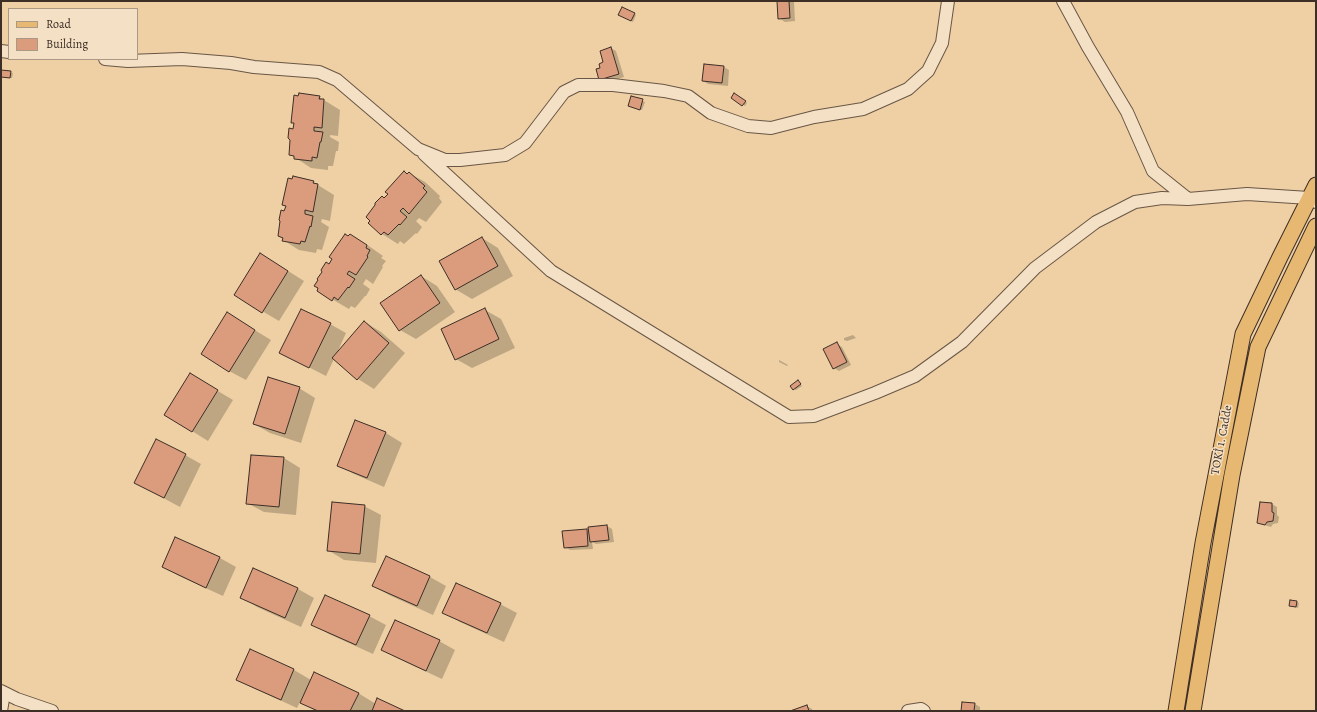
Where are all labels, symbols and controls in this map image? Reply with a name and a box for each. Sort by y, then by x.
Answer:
legend [8,8,138,60]
text: Road [46,16,71,32]
text: Building [46,36,88,52]
street label: TOKİ 1. Cadde [1208,404,1236,476]

